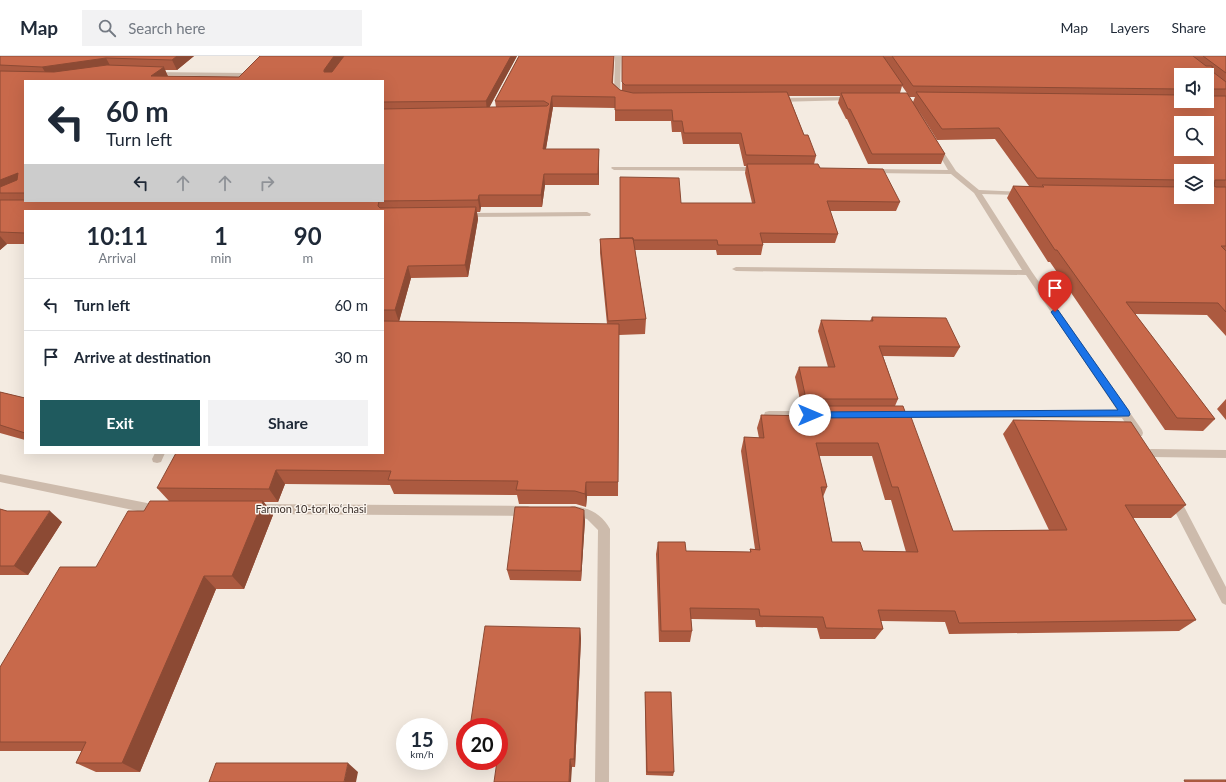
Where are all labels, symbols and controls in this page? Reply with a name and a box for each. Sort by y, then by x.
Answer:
search box [82,10,362,46]
text: Map [20,16,58,39]
icon: search [96,17,118,39]
text: Search here [128,19,206,37]
text: Map [1060,19,1088,36]
text: Layers [1110,19,1150,36]
text: Share [1172,19,1206,36]
map controls [1174,68,1214,204]
button: sound [1174,68,1214,108]
text: 60 m [106,94,169,128]
icon: left [40,96,92,148]
button: search [1174,116,1214,156]
text: Turn left [106,128,172,150]
button: layers [1174,164,1214,204]
icon: left [130,172,152,194]
icon: ahead [172,172,194,194]
icon: ahead [214,172,236,194]
icon: right [256,172,278,194]
text: 10:11 [86,221,148,250]
text: 1 [214,221,228,250]
text: 90 [294,221,322,250]
text: Arrival [99,250,136,266]
text: min [210,250,232,266]
text: m [302,250,313,266]
pin [1038,271,1072,312]
icon: arrive [1044,277,1066,299]
icon: left [40,294,62,316]
text: Turn left [74,296,130,314]
text: 60 m [334,296,368,314]
icon: arrive [40,346,62,368]
text: Arrive at destination [74,348,211,366]
text: 30 m [334,348,368,366]
position arrow [789,394,831,436]
button: Exit [40,400,200,446]
button: Share [208,400,368,446]
street label: Farmon 10-tor koʻchasi [256,502,367,515]
speed limit sign: 20 [456,718,508,770]
text: 15 [410,727,434,751]
text: km/h [410,748,434,760]

